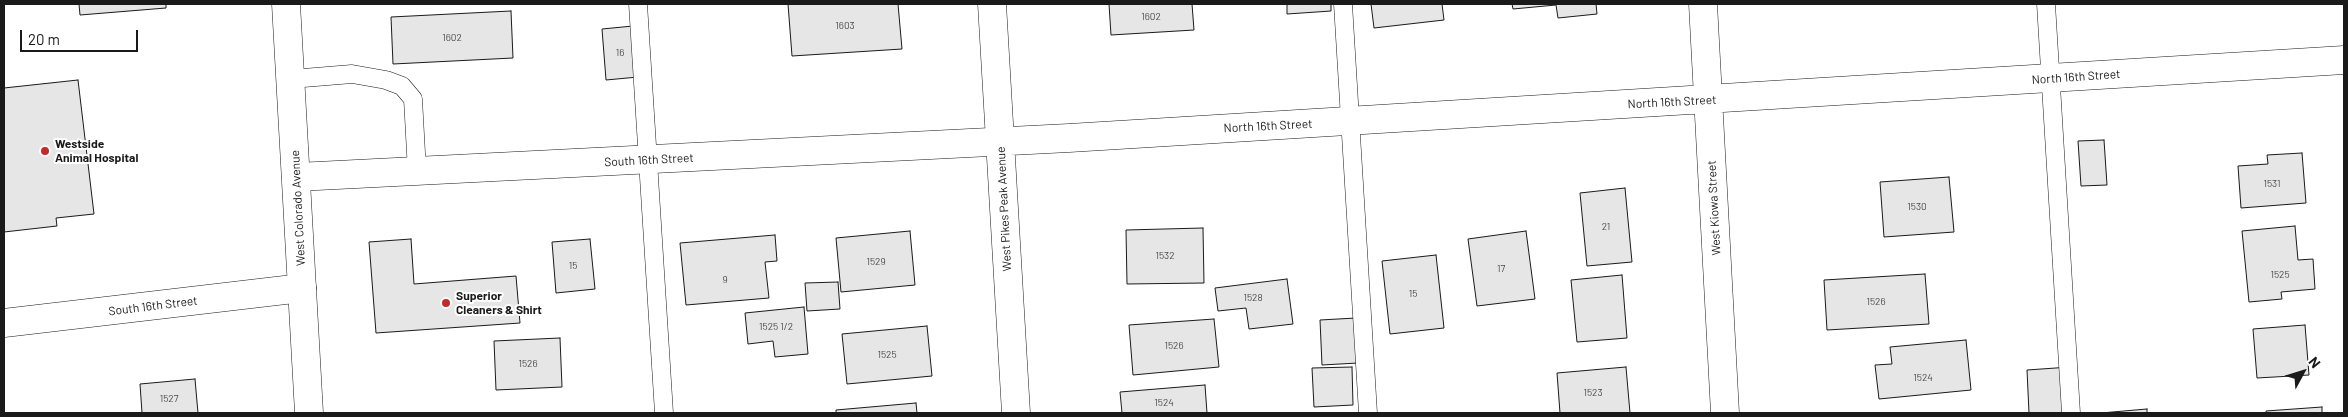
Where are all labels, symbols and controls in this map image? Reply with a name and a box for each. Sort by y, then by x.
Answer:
house number: 1602 [1141,11,1161,23]
scale bar [22,20,140,52]
house number: 1603 [835,20,855,32]
text: 20 m [28,30,60,48]
house number: 1602 [442,32,462,44]
house number: 16 [616,47,624,59]
street label: North 16th Street [2031,67,2121,87]
street label: North 16th Street [1627,92,1717,112]
street label: North 16th Street [1223,116,1313,136]
place label: Westside Animal Hospital [55,137,138,165]
marker: Westside Animal Hospital [39,145,51,157]
street label: West Pikes Peak Avenue [994,146,1014,272]
street label: West Colorado Avenue [288,150,308,266]
street label: South 16th Street [604,150,694,170]
street label: West Kiowa Street [1704,160,1724,256]
house number: 1531 [2263,178,2281,190]
house number: 1530 [1907,201,1927,213]
house number: 21 [1602,221,1610,233]
house number: 1532 [1155,250,1175,262]
house number: 1529 [866,256,886,268]
house number: 15 [569,260,577,272]
house number: 17 [1497,263,1505,275]
house number: 1525 [2270,269,2290,281]
house number: 9 [722,274,728,286]
house number: 15 [1409,288,1417,300]
place label: Superior Cleaners & Shirt [456,289,542,317]
house number: 1528 [1243,292,1263,304]
street label: South 16th Street [108,293,198,319]
house number: 1526 [1866,296,1886,308]
marker: Superior Cleaners & Shirt [440,297,452,309]
house number: 1525 1/2 [759,321,793,333]
house number: 1526 [1164,340,1184,352]
north arrow [2278,347,2328,397]
house number: 1525 [877,349,897,361]
text: N [2306,353,2325,371]
house number: 1526 [518,358,538,370]
house number: 1524 [1913,372,1933,384]
house number: 1523 [1583,387,1603,399]
house number: 1527 [160,393,178,405]
house number: 1524 [1154,397,1174,409]

